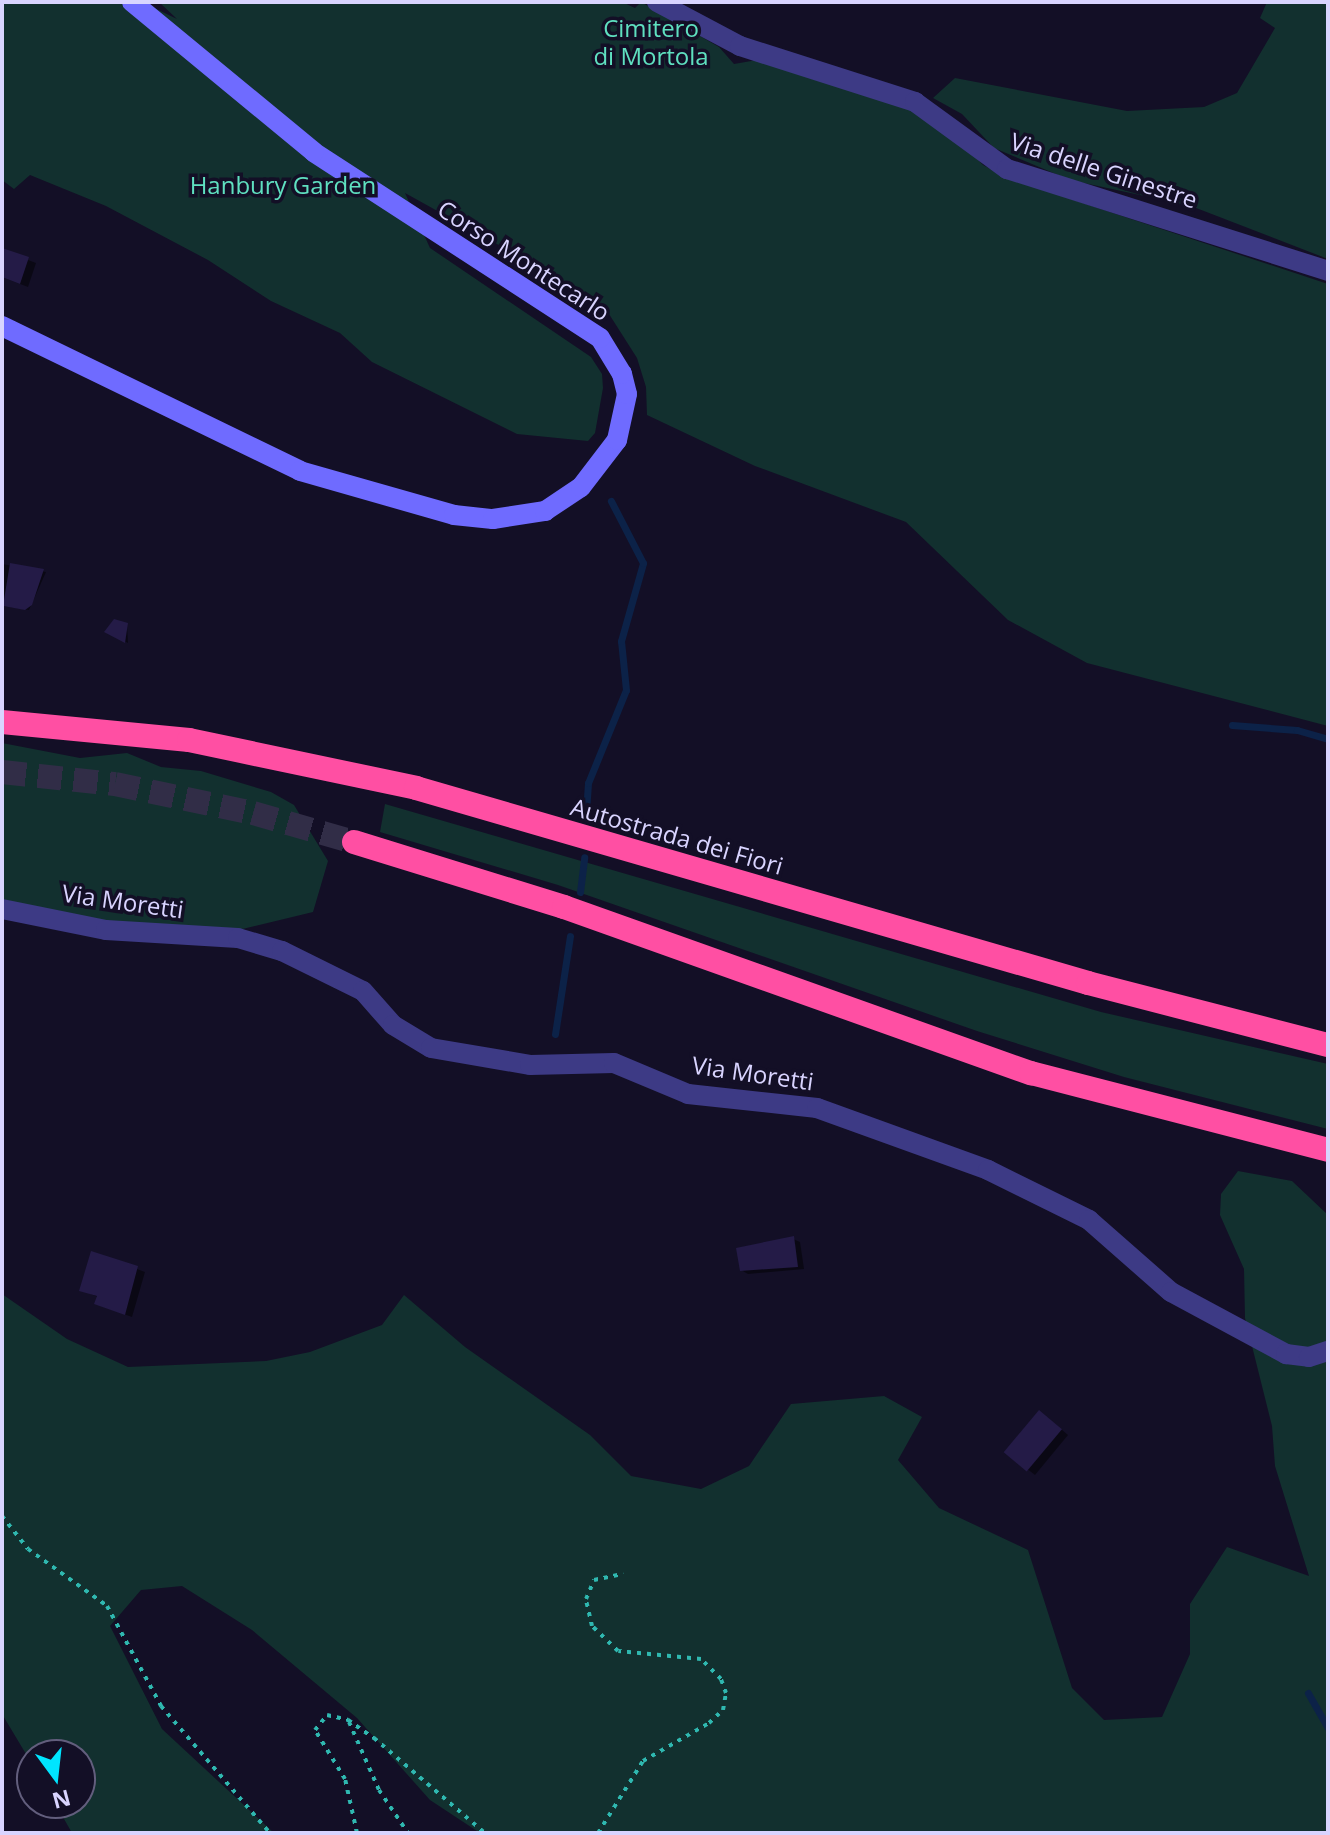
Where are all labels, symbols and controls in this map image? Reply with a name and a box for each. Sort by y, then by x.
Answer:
park label: Cimitero di Mortola [593,14,709,70]
street label: Via delle Ginestre [1007,126,1201,214]
park label: Hanbury Garden [190,171,376,199]
street label: Corso Montecarlo [433,194,615,326]
street label: Autostrada dei Fiori [568,792,786,880]
street label: Via Moretti [60,878,186,924]
street label: Via Moretti [690,1050,816,1096]
north arrow [16,1739,96,1819]
text: N [49,1783,74,1817]

